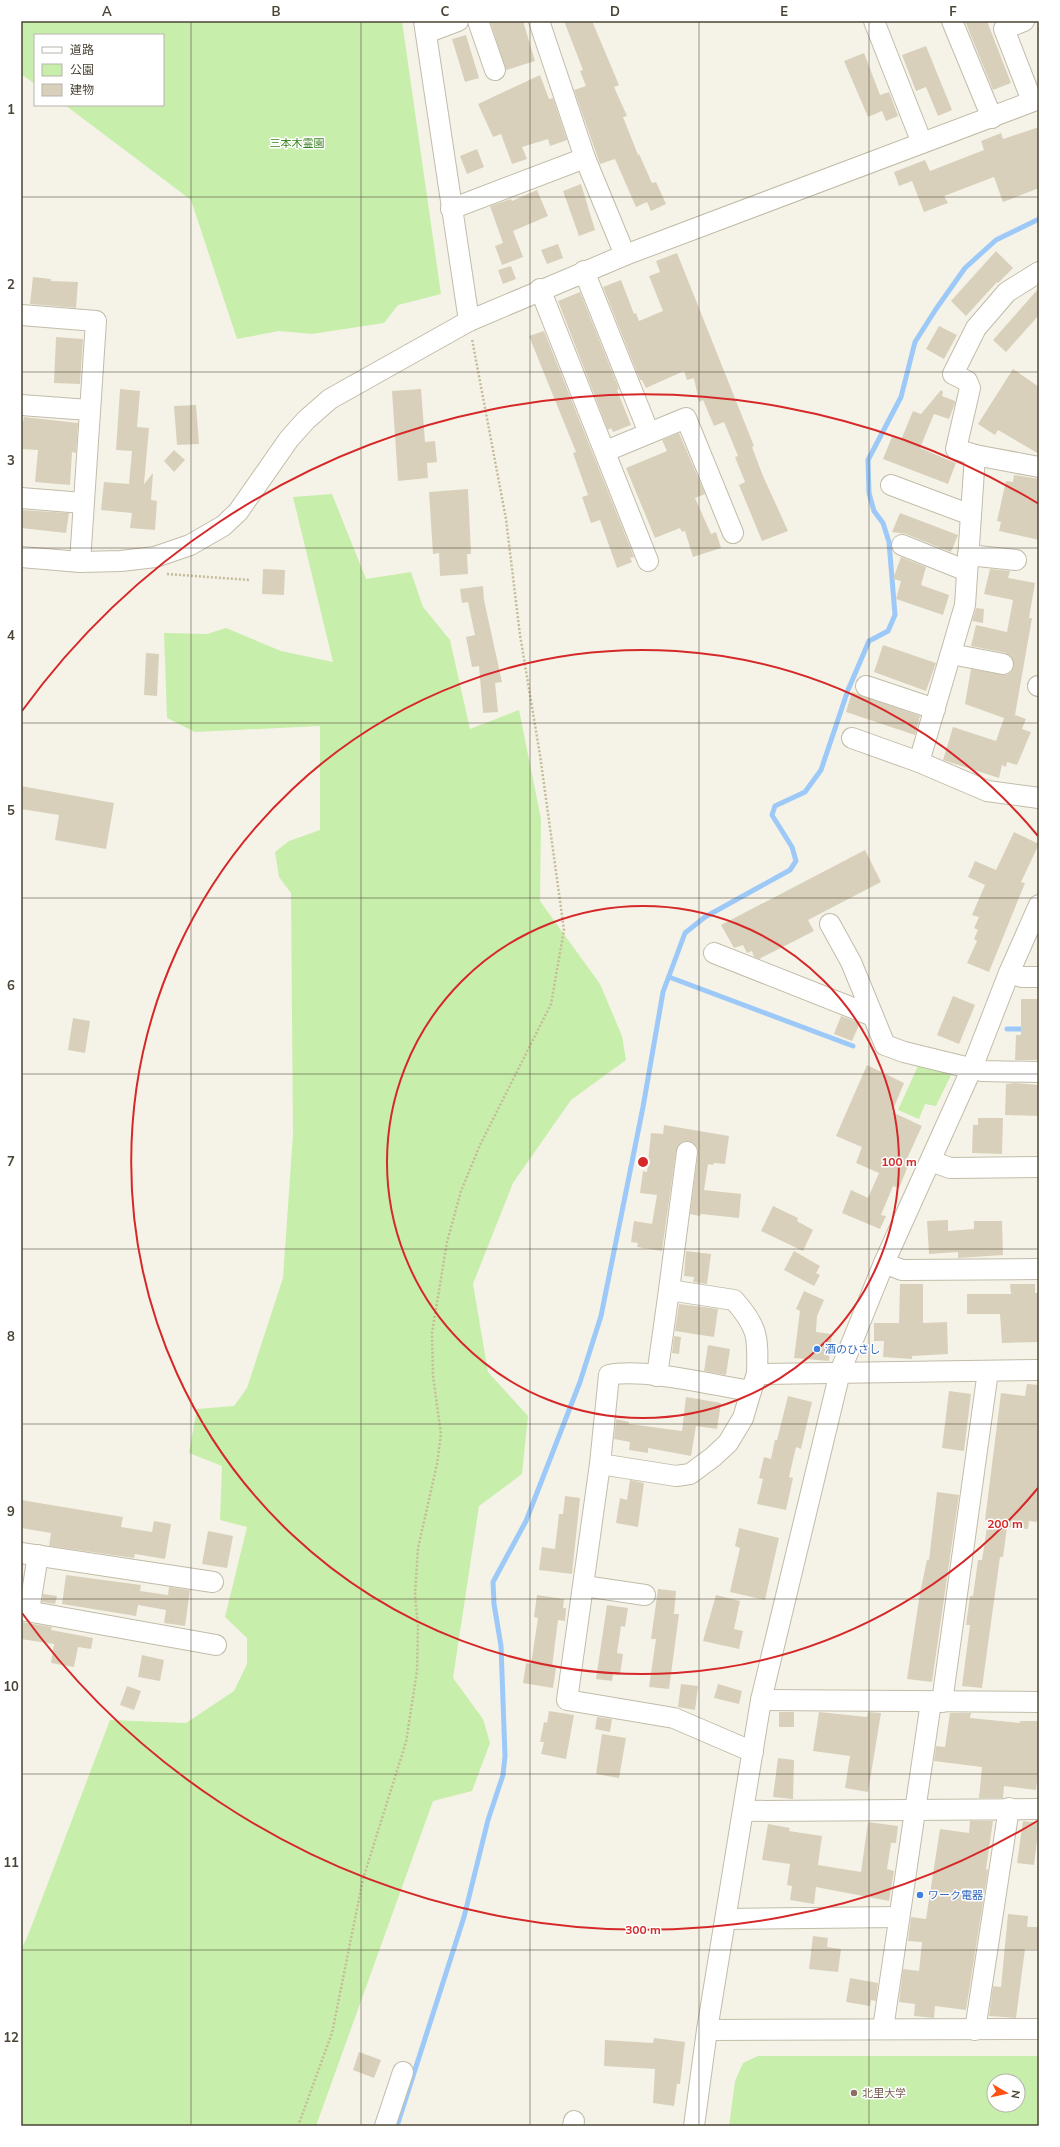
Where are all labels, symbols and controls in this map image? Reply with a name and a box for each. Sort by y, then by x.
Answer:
text: A [102,3,112,19]
text: B [272,3,281,19]
text: C [441,3,450,19]
text: D [610,3,620,19]
text: E [780,3,788,19]
text: F [949,3,957,19]
legend [34,34,164,106]
text: 道路 [70,42,94,57]
text: 公園 [70,62,94,77]
text: 建物 [70,82,94,97]
text: 1 [7,101,15,117]
park label: 三本木霊園 [270,136,325,150]
text: 2 [7,276,15,292]
text: 3 [7,452,15,468]
text: 4 [7,627,15,643]
text: 5 [7,802,15,818]
text: 6 [7,977,15,993]
text: 7 [7,1153,15,1169]
text: 100 m [881,1154,917,1169]
centre of rings [636,1155,650,1169]
text: 8 [7,1328,15,1344]
place label: 酒のひさし [825,1342,880,1356]
marker: 酒のひさし [812,1344,822,1354]
text: 9 [7,1503,15,1519]
text: 200 m [987,1516,1023,1531]
text: 10 [3,1678,19,1694]
text: 11 [3,1854,19,1870]
place label: ワーク電器 [928,1888,983,1902]
marker: ワーク電器 [915,1890,925,1900]
text: 300 m [625,1922,661,1937]
text: 12 [3,2029,19,2045]
north arrow [986,2073,1026,2113]
place label: 北里大学 [862,2086,906,2100]
marker: 北里大学 [849,2088,859,2098]
text: N [1008,2089,1023,2100]

